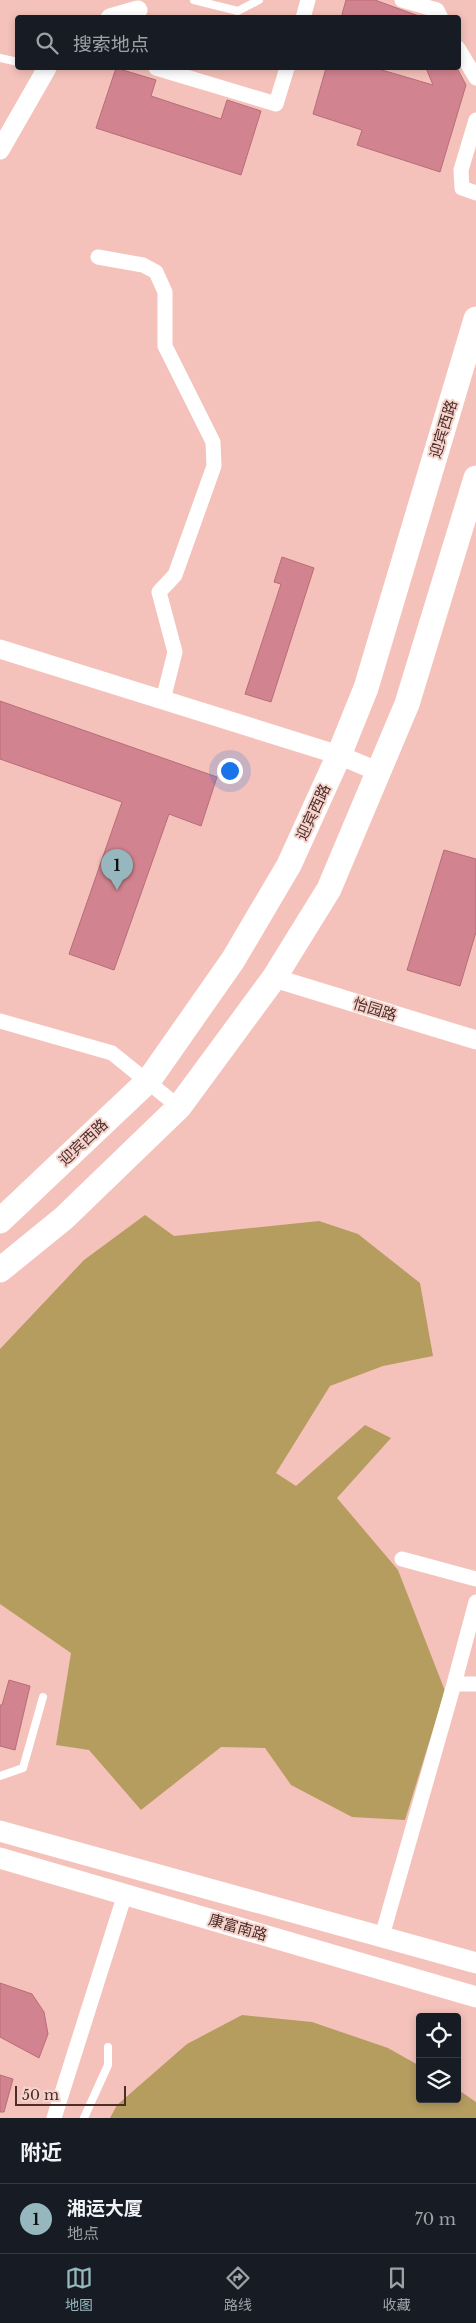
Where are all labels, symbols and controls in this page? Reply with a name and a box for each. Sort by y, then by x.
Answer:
search box [15,15,461,70]
icon: search [33,29,61,57]
text: 搜索地点 [73,33,149,56]
street label: 迎宾西路 [425,398,461,460]
your location [217,758,243,784]
street label: 迎宾西路 [292,781,334,843]
pin: 1 [101,849,133,890]
street label: 怡园路 [351,993,399,1025]
street label: 迎宾西路 [55,1115,111,1169]
street label: 康富南路 [207,1910,269,1944]
map controls [416,2013,461,2103]
button: locate [416,2013,461,2058]
button: layers [416,2058,461,2103]
scale bar [15,2083,126,2106]
text: 50 m [22,2086,59,2104]
text: 附近 [20,2140,62,2166]
text: 湘运大厦 [67,2197,143,2220]
text: 1 [33,2209,39,2229]
text: 70 m [415,2209,456,2229]
text: 地点 [67,2223,99,2243]
tab: 地图 [65,2264,93,2314]
tab: 路线 [224,2264,252,2314]
tab: 收藏 [383,2264,411,2314]

